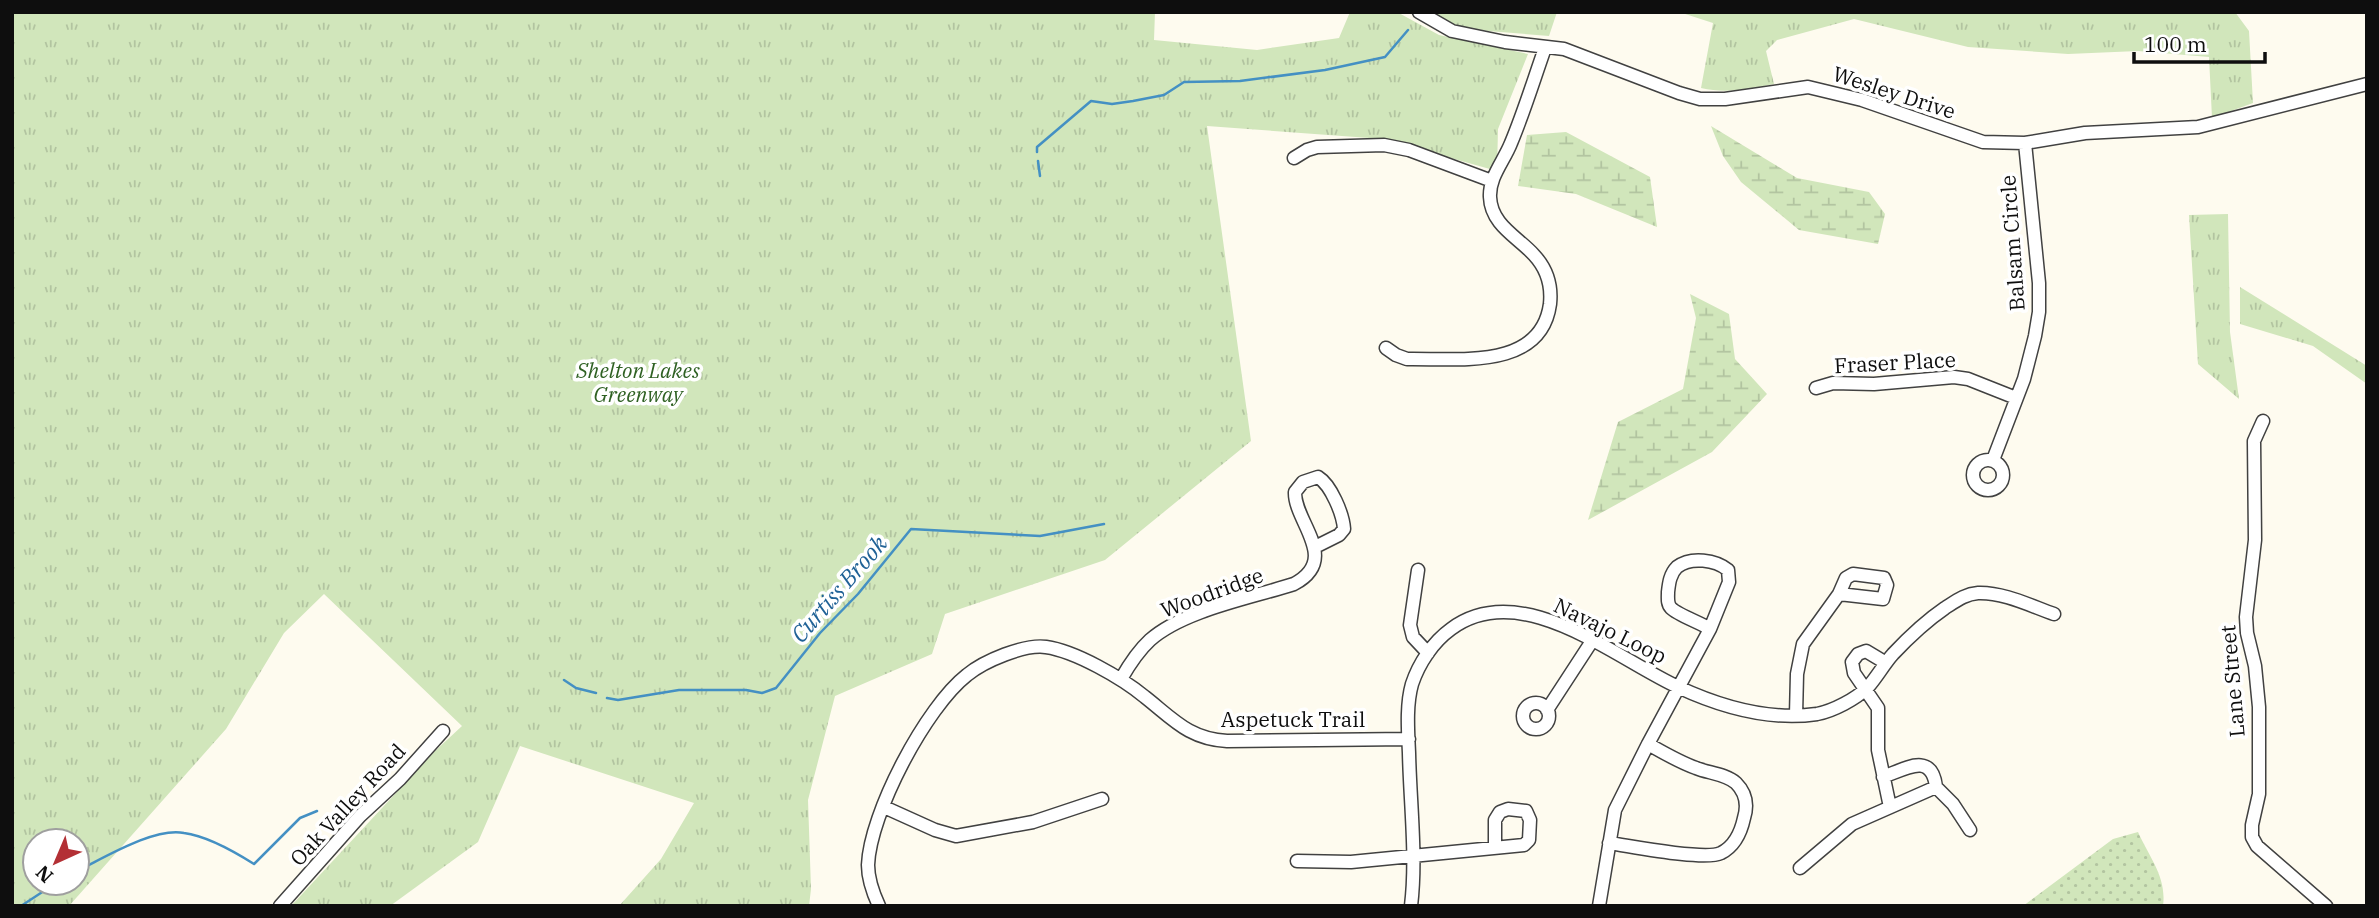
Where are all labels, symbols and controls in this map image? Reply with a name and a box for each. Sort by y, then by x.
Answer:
scale bar [2134,21,2265,65]
text: 100 m [2144,30,2207,58]
street label: Wesley Drive [1829,59,1959,125]
street label: Balsam Circle [1993,174,2031,312]
street label: Fraser Place [1833,345,1957,379]
park label: Shelton Lakes Greenway [575,356,700,408]
water label: Curtiss Brook [784,528,893,648]
street label: Woodridge [1156,561,1267,624]
street label: Navajo Loop [1549,591,1671,669]
street label: Lane Street [2213,624,2251,738]
street label: Aspetuck Trail [1221,705,1365,733]
street label: Oak Valley Road [283,737,411,872]
north arrow [21,827,91,897]
text: N [30,860,58,888]

